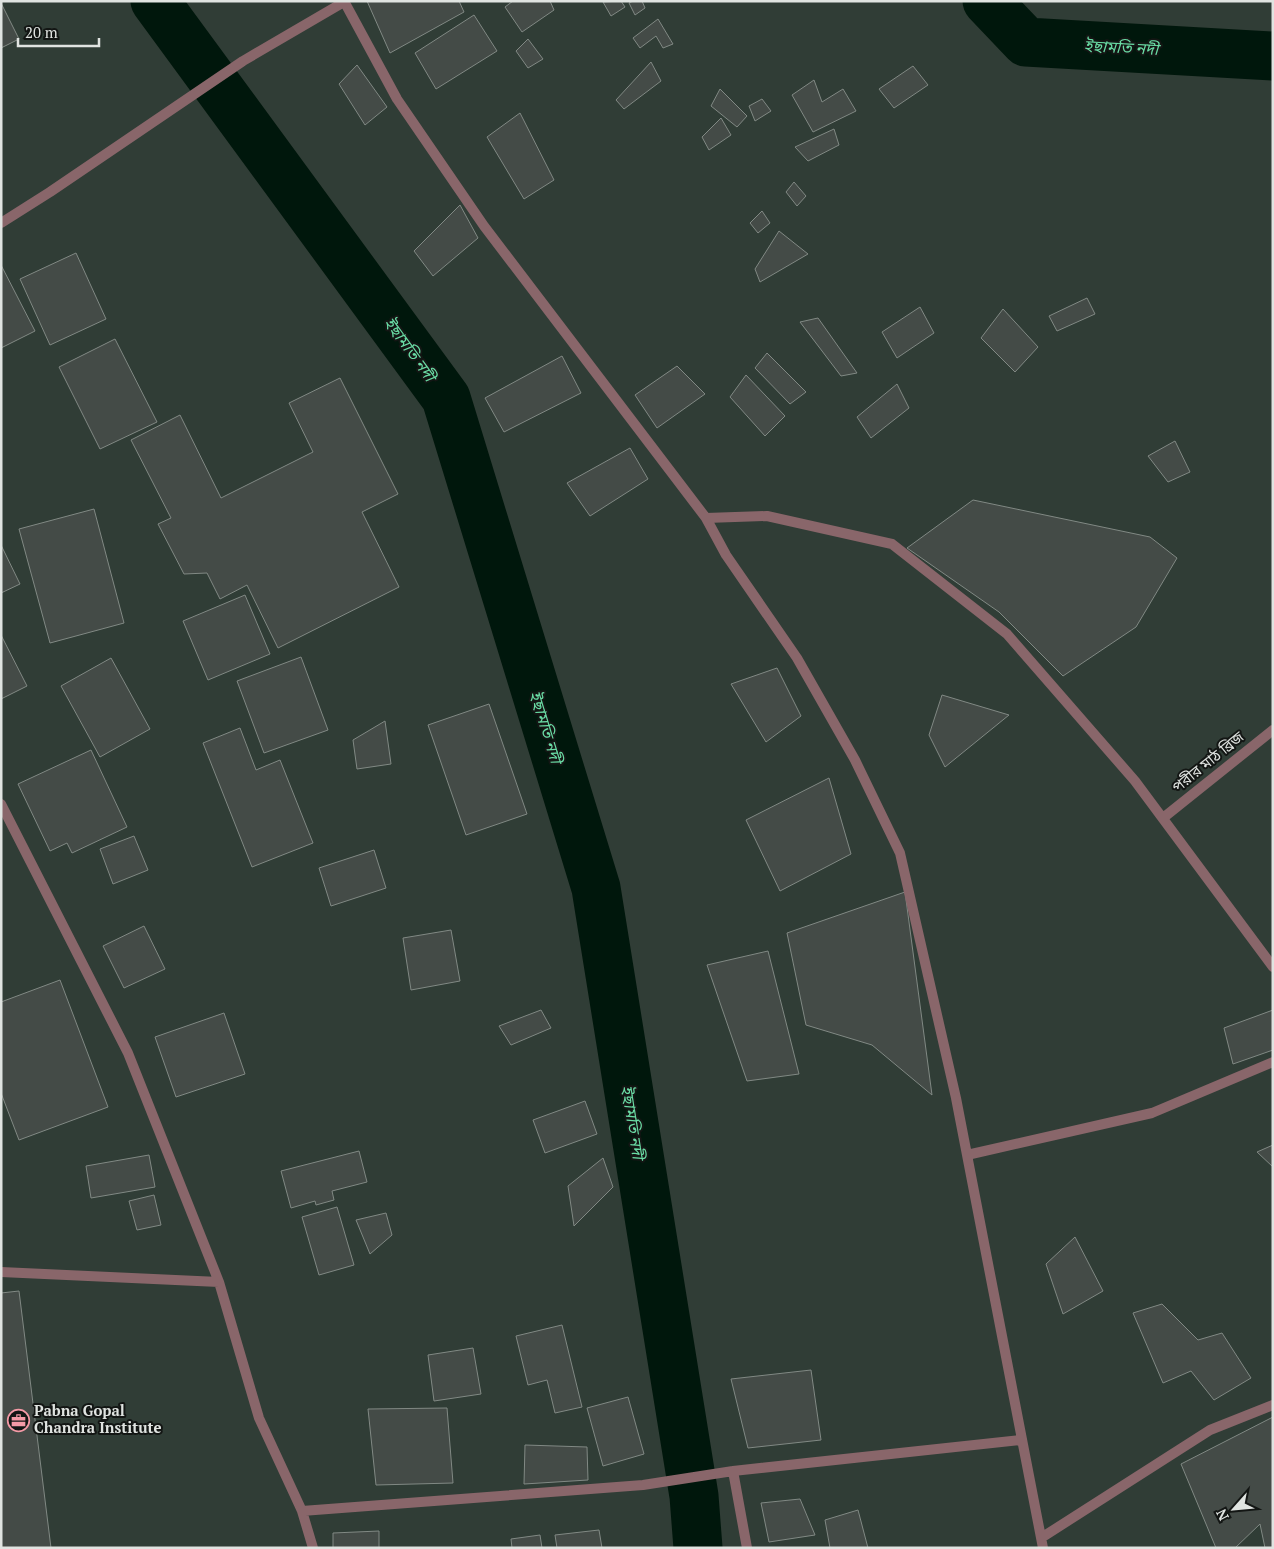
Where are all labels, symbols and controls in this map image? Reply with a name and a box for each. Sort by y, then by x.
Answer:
scale bar [18,15,99,47]
text: 20 m [25,22,58,42]
water label: ইছামতি নদী [1083,34,1162,60]
water label: ইছামতি নদী [379,312,442,388]
water label: ইছামতি নদী [525,688,568,768]
street label: পরীর মাঠ ব্রিজ [1167,725,1248,796]
water label: ইছামতি নদী [616,1083,650,1163]
place label: Pabna Gopal Chandra Institute [34,1400,162,1437]
office icon: Pabna Gopal Chandra Institute [6,1408,30,1432]
north arrow [1209,1484,1259,1534]
text: N [1211,1506,1233,1524]

